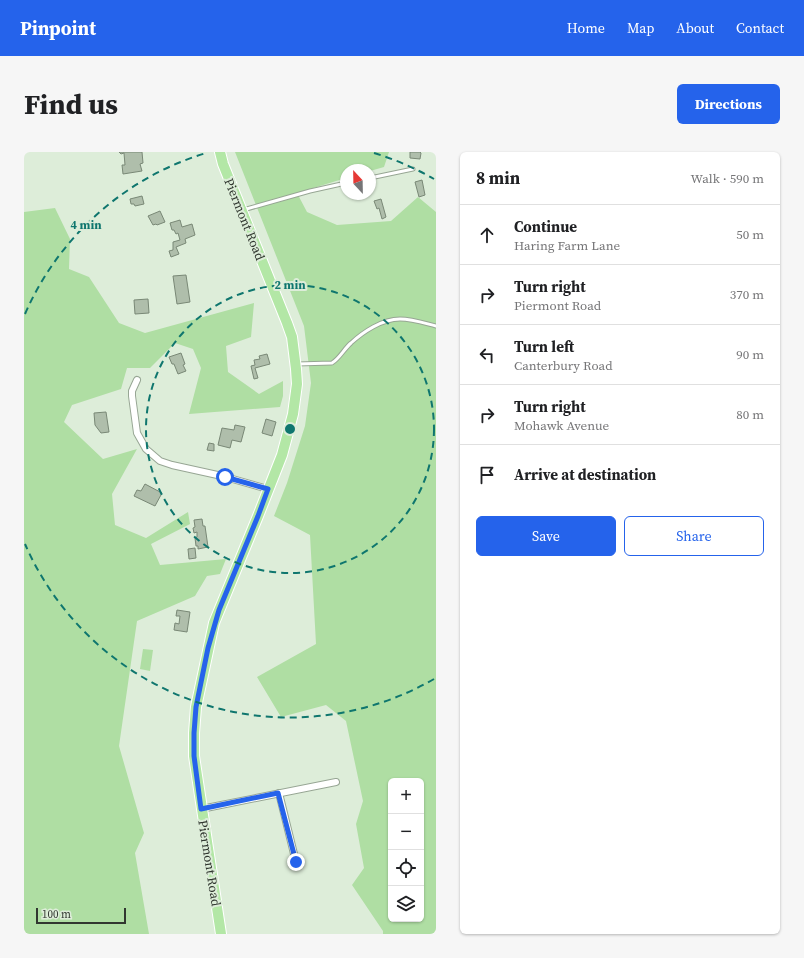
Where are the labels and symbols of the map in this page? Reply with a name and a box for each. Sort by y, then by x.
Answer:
north arrow [340,164,376,200]
street label: Piermont Road [220,176,269,263]
text: 4 min [70,217,102,233]
text: 2 min [274,277,306,293]
centre of rings [283,422,297,436]
route start [216,468,234,486]
street label: Piermont Road [194,819,225,908]
route end [287,853,305,871]
scale bar [36,906,126,925]

